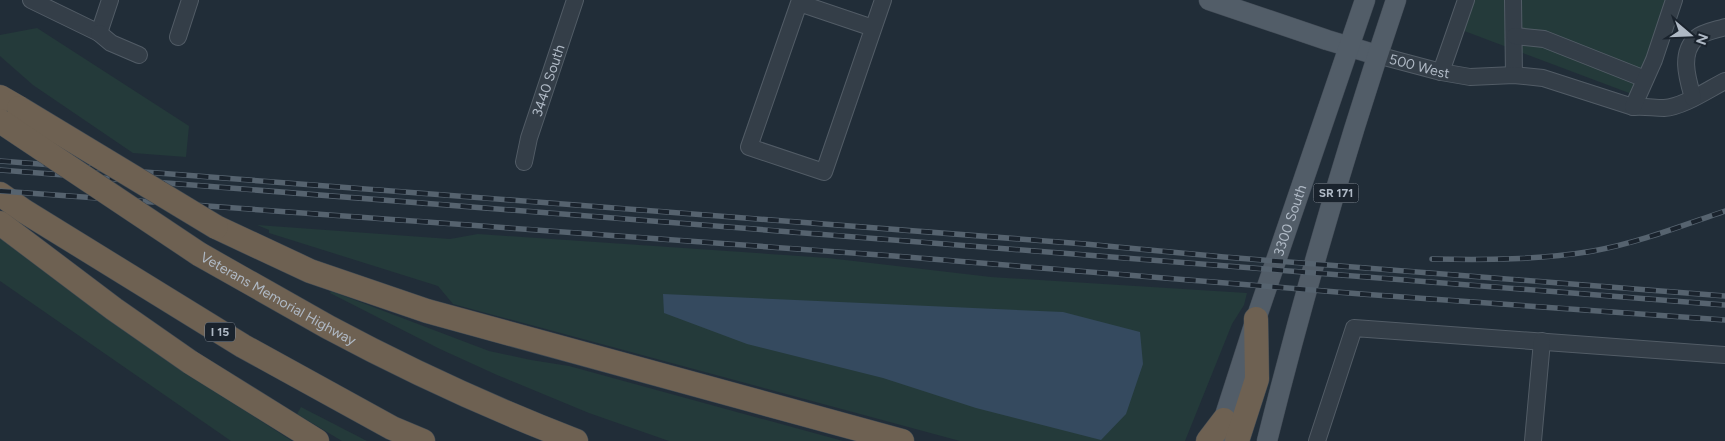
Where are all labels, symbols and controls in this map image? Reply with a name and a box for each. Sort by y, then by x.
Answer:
north arrow [1665,10,1715,60]
text: N [1692,31,1712,47]
street label: 3440 South [529,42,569,119]
street label: 500 West [1387,51,1451,82]
street label: 3300 South [1270,182,1310,258]
road number: SR 171 [1314,184,1358,202]
street label: Veterans Memorial Highway [197,249,359,350]
road number: I 15 [205,322,235,342]

